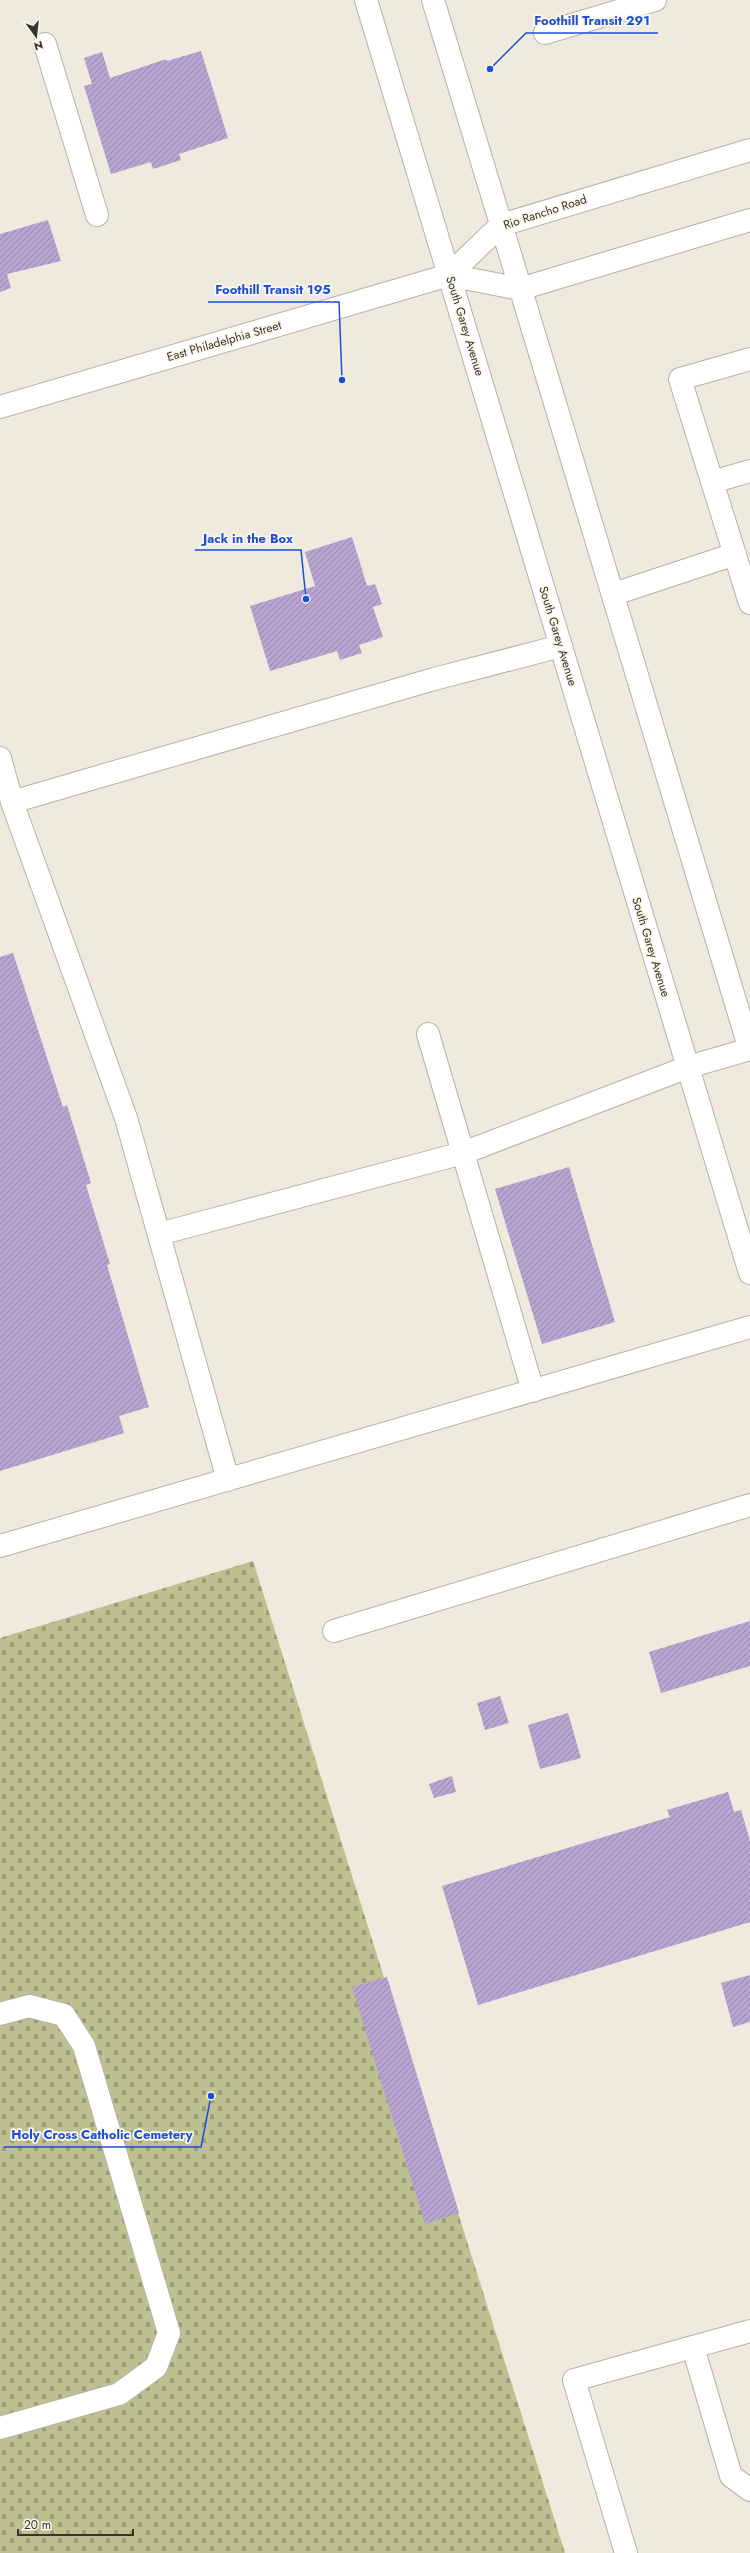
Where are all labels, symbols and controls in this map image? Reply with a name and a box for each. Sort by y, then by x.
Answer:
callout: Foothill Transit 291 [526,8,658,33]
text: Foothill Transit 291 [534,11,650,30]
north arrow [16,16,56,56]
text: N [32,37,45,55]
street label: Rio Rancho Road [501,190,589,234]
street label: South Garey Avenue [441,274,489,378]
callout: Foothill Transit 195 [208,277,339,302]
text: Foothill Transit 195 [215,280,331,299]
street label: East Philadelphia Street [165,316,283,366]
callout: Jack in the Box [195,525,301,550]
text: Jack in the Box [200,529,293,548]
street label: South Garey Avenue [534,584,582,688]
street label: South Garey Avenue [627,895,675,999]
callout: Holy Cross Catholic Cemetery [4,2122,201,2147]
text: Holy Cross Catholic Cemetery [11,2125,193,2144]
scale bar [18,2511,133,2537]
text: 20 m [24,2516,51,2534]

